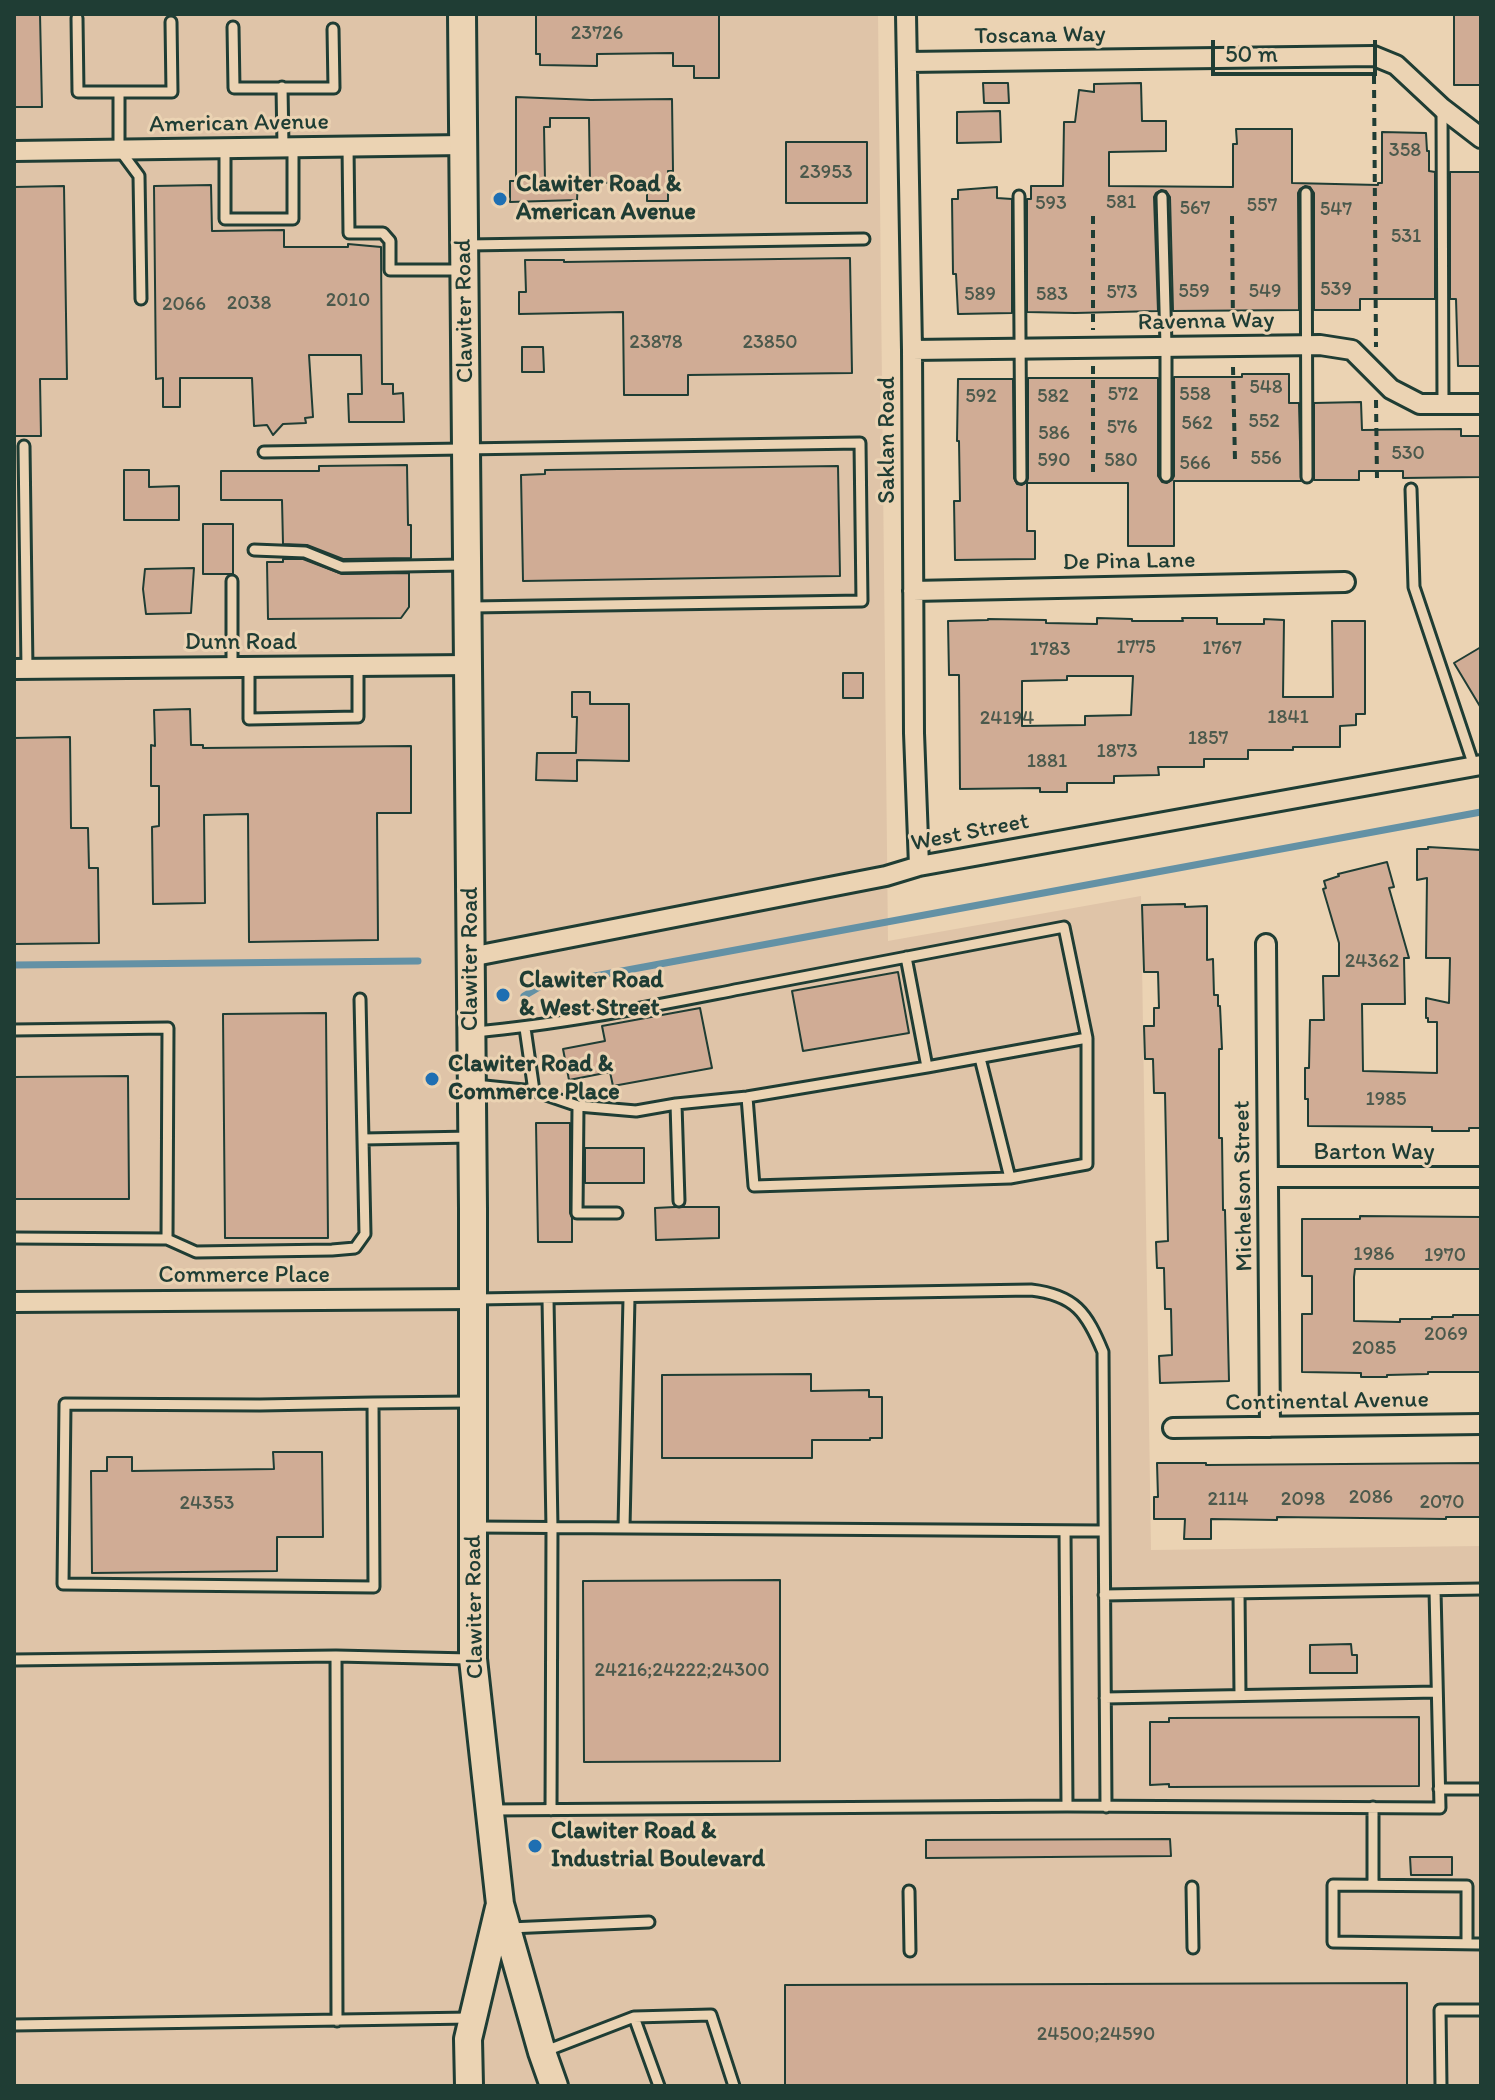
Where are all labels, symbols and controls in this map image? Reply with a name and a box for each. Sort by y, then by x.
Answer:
street label: Toscana Way [974,20,1106,52]
house number: 23726 [571,22,623,46]
scale bar [1215,24,1381,74]
text: 50 m [1225,39,1278,68]
street label: American Avenue [149,108,329,140]
house number: 358 [1389,139,1421,163]
house number: 23953 [799,161,853,185]
place label: Clawiter Road & American Avenue [516,171,696,227]
marker: Clawiter Road & American Avenue [491,190,509,208]
house number: 581 [1106,191,1136,215]
house number: 593 [1035,192,1067,216]
house number: 557 [1247,194,1277,218]
house number: 567 [1180,197,1210,221]
house number: 547 [1320,198,1352,222]
house number: 531 [1391,225,1421,249]
street label: Clawiter Road [449,239,481,383]
house number: 539 [1320,278,1352,302]
house number: 559 [1178,280,1210,304]
house number: 549 [1249,280,1281,304]
house number: 573 [1106,281,1138,305]
house number: 589 [964,283,996,307]
house number: 583 [1036,283,1068,307]
house number: 2010 [326,289,370,313]
house number: 2038 [227,292,271,316]
house number: 2066 [162,293,206,317]
street label: Ravenna Way [1137,306,1275,338]
house number: 23878 [629,331,683,355]
house number: 23850 [742,331,798,355]
street label: Saklan Road [874,376,902,504]
house number: 548 [1249,376,1283,400]
house number: 572 [1108,383,1138,407]
house number: 558 [1179,383,1211,407]
house number: 592 [965,385,997,409]
house number: 582 [1037,385,1069,409]
house number: 552 [1248,410,1280,434]
house number: 562 [1181,412,1213,436]
house number: 576 [1107,416,1137,440]
house number: 586 [1038,422,1070,446]
house number: 530 [1391,442,1425,466]
house number: 556 [1250,447,1282,471]
house number: 590 [1037,449,1071,473]
house number: 580 [1104,449,1138,473]
house number: 566 [1179,452,1211,476]
street label: De Pina Lane [1062,546,1196,578]
street label: Dunn Road [185,629,297,657]
house number: 1775 [1116,636,1156,660]
house number: 1767 [1202,637,1242,661]
house number: 1783 [1029,638,1071,662]
house number: 1841 [1267,706,1309,730]
house number: 24194 [980,707,1034,731]
house number: 1857 [1188,727,1228,751]
house number: 1873 [1096,740,1138,764]
house number: 1881 [1027,750,1067,774]
street label: West Street [909,807,1031,859]
street label: Clawiter Road [457,887,485,1031]
house number: 24362 [1345,950,1399,974]
place label: Clawiter Road & West Street [519,967,663,1023]
marker: Clawiter Road & West Street [494,986,512,1004]
place label: Clawiter Road & Commerce Place [448,1051,620,1107]
marker: Clawiter Road & Commerce Place [423,1070,441,1088]
house number: 1985 [1365,1088,1407,1112]
street label: Michelson Street [1228,1100,1260,1272]
street label: Barton Way [1314,1139,1434,1167]
house number: 1986 [1353,1243,1395,1267]
house number: 1970 [1424,1244,1466,1268]
street label: Commerce Place [158,1262,330,1290]
house number: 2069 [1424,1323,1468,1347]
house number: 2085 [1352,1337,1396,1361]
street label: Continental Avenue [1225,1386,1429,1418]
house number: 2086 [1349,1486,1393,1510]
house number: 2114 [1207,1488,1249,1512]
house number: 2098 [1281,1488,1325,1512]
house number: 2070 [1419,1491,1465,1515]
house number: 24353 [180,1492,234,1516]
street label: Clawiter Road [459,1535,491,1679]
house number: 24216;24222;24300 [594,1659,770,1683]
place label: Clawiter Road & Industrial Boulevard [551,1818,765,1874]
marker: Clawiter Road & Industrial Boulevard [526,1837,544,1855]
house number: 24500;24590 [1037,2023,1155,2047]

